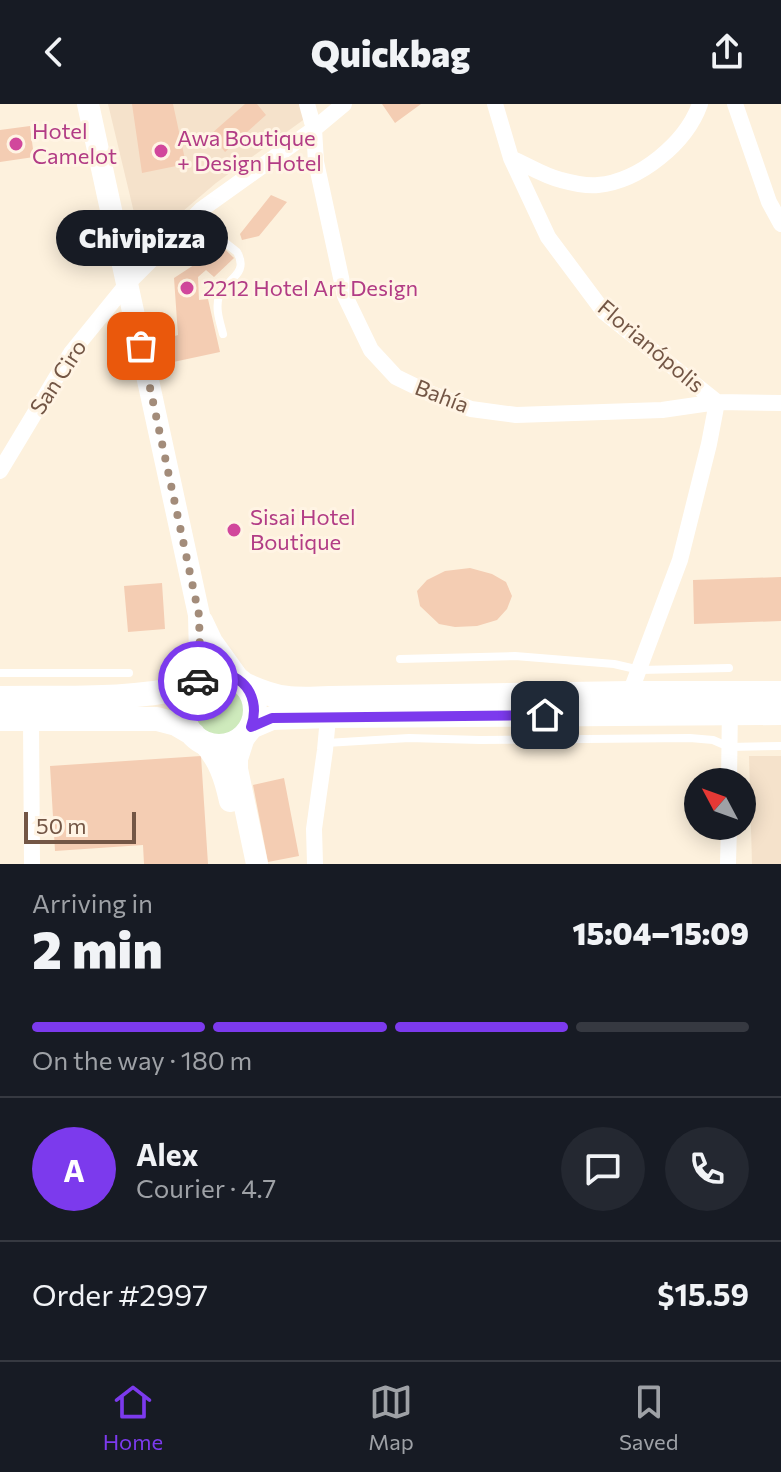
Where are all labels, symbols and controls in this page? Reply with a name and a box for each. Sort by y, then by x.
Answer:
icon: back [32,30,76,74]
text: Quickbag [311,30,470,74]
icon: share [705,30,749,74]
place label: Hotel Camelot [32,117,117,169]
place label: Awa Boutique + Design Hotel [177,124,322,176]
marker: Hotel Camelot [7,135,25,153]
marker: Awa Boutique + Design Hotel [152,142,170,160]
callout: Chivipizza [55,210,227,266]
text: Chivipizza [79,222,205,253]
place label: 2212 Hotel Art Design [203,274,418,301]
marker: 2212 Hotel Art Design [178,279,196,297]
street label: Florianópolis [593,293,710,398]
pin [107,312,175,380]
icon: bag [119,324,163,368]
street label: San Ciro [24,334,92,419]
street label: Bahía [411,373,473,418]
place label: Sisai Hotel Boutique [250,503,355,555]
marker: Sisai Hotel Boutique [225,521,243,539]
courier [158,641,238,721]
icon: car [176,659,220,703]
pin [511,681,579,749]
icon: home [523,693,567,737]
north arrow [684,768,756,840]
map controls [684,768,756,840]
scale bar [24,808,136,844]
text: 50 m [36,812,86,839]
text: Arriving in [32,887,153,918]
text: 15:04–15:09 [573,914,749,951]
text: 2 min [32,916,163,980]
text: On the way · 180 m [32,1044,252,1075]
button: chat [561,1127,645,1211]
button: phone [665,1127,749,1211]
text: Alex [136,1135,199,1172]
text: A [63,1151,85,1188]
text: Courier · 4.7 [136,1172,276,1203]
text: Order #2997 [32,1275,208,1312]
text: $15.59 [657,1275,749,1312]
tab: Home [103,1380,163,1455]
tab: Map [368,1380,414,1455]
tab: Saved [619,1380,678,1455]

